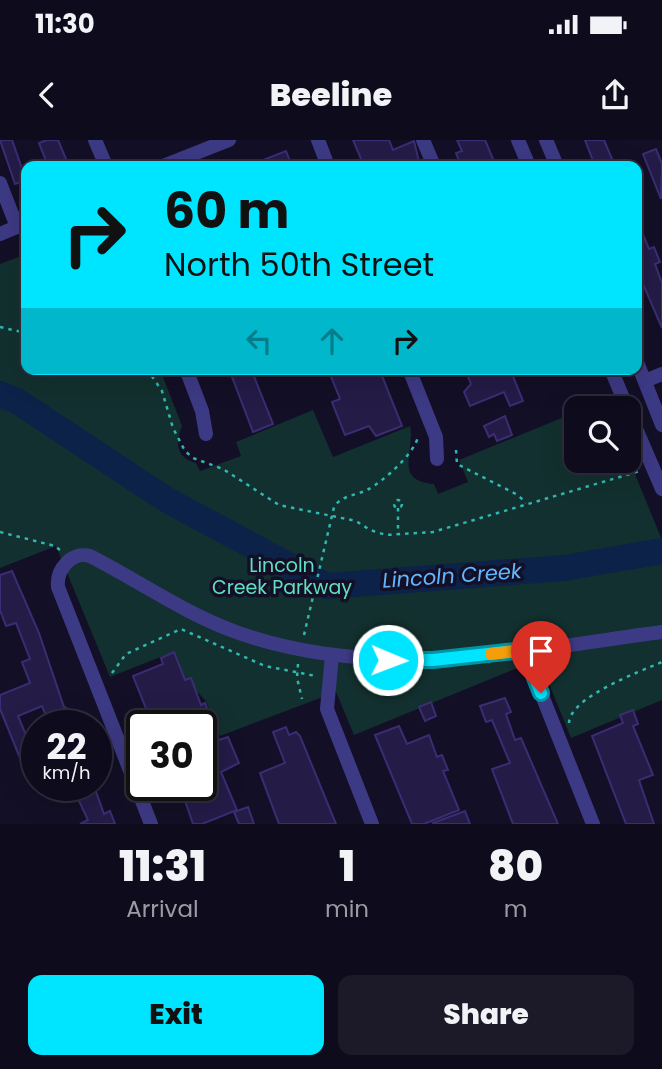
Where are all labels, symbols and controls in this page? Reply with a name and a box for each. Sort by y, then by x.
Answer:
text: 11:30 [35,6,95,42]
text: Beeline [270,72,392,117]
icon: back [28,76,66,114]
icon: share [596,76,634,114]
text: 60 m [164,177,289,245]
icon: right [49,189,140,280]
text: North 50th Street [164,242,434,287]
icon: left [240,322,278,360]
icon: ahead [313,322,351,360]
icon: right [386,322,424,360]
map controls [564,396,641,473]
button: search [564,396,641,473]
park label: Lincoln Creek Parkway [212,552,352,601]
water label: Lincoln Creek [381,556,524,595]
pin [511,621,571,693]
position arrow [351,623,425,697]
icon: arrive [522,632,560,670]
speed limit sign: 30 [126,710,217,801]
text: 22 [47,722,86,771]
text: km/h [43,760,90,785]
text: 11:31 [119,837,206,896]
text: 1 [339,837,355,896]
text: 80 [488,837,543,896]
text: Arrival [126,893,199,925]
text: min [325,893,369,925]
text: m [504,893,527,925]
button: Exit [28,975,324,1055]
button: Share [338,975,634,1055]

